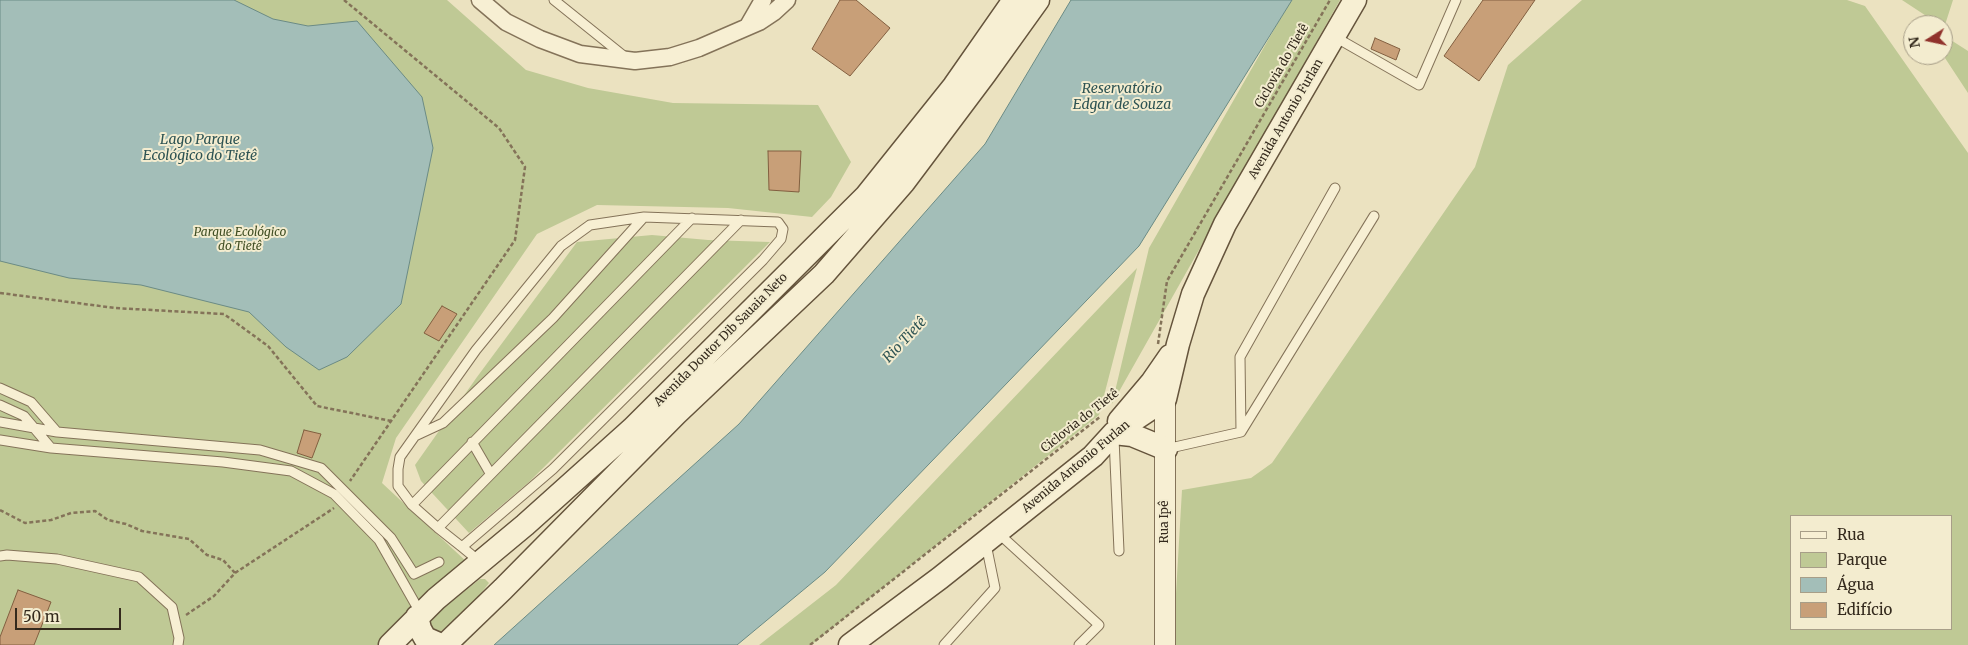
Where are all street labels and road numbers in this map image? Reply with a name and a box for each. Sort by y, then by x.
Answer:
street label: Ciclovia do Tietê [1252,21,1312,111]
street label: Avenida Antonio Furlan [1246,56,1326,182]
street label: Avenida Doutor Dib Sauaia Neto [651,270,791,410]
street label: Ciclovia do Tietê [1038,386,1122,456]
street label: Avenida Antonio Furlan [1019,418,1133,516]
street label: Rua Ipê [1158,500,1172,544]

